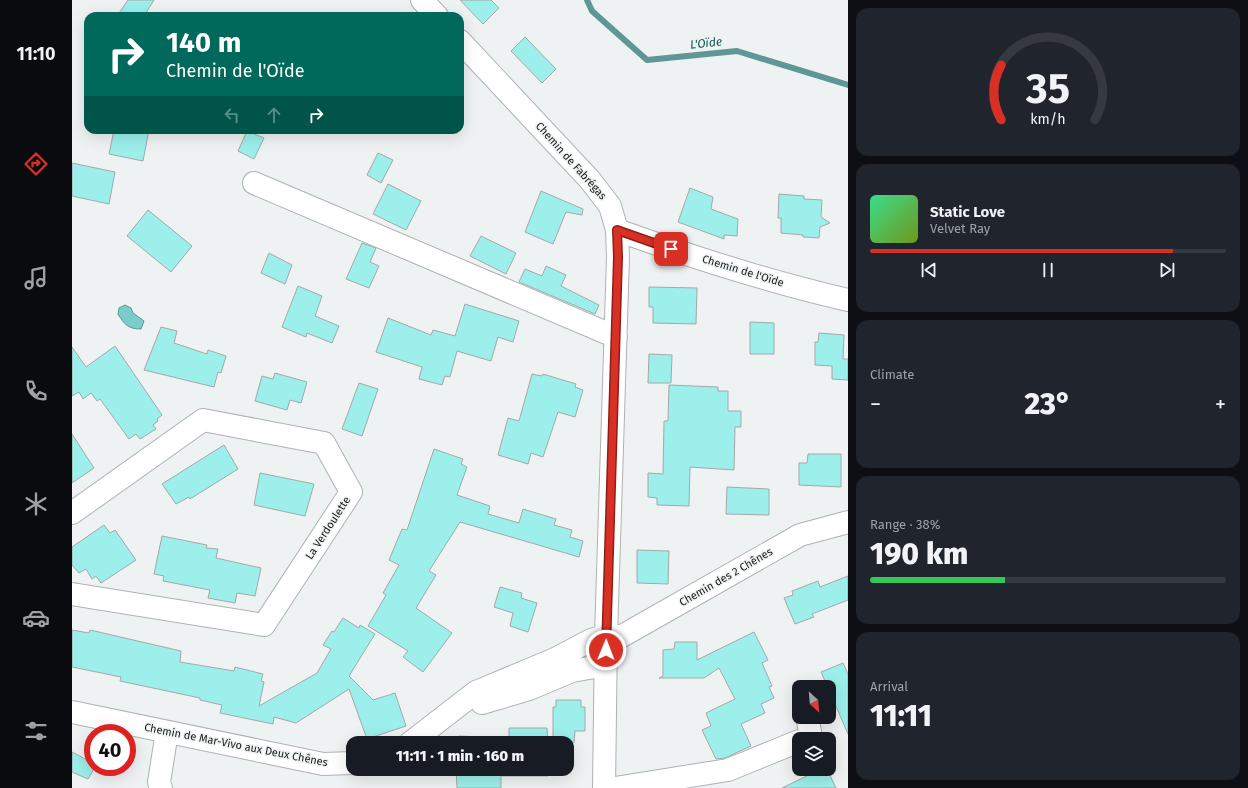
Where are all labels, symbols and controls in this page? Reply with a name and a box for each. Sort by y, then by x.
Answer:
text: 140 m [166,26,242,59]
icon: right [100,28,152,80]
water label: L'Oïde [689,34,723,52]
text: 11:10 [17,43,55,65]
text: Chemin de l'Oïde [166,60,304,82]
text: 35 [1025,64,1070,114]
icon: left [221,104,243,126]
icon: ahead [263,104,285,126]
icon: right [305,104,327,126]
text: km/h [1030,111,1066,128]
street label: Chemin de Fabrégas [533,120,609,202]
icon: directions [22,150,50,178]
text: Static Love [930,203,1005,221]
text: Velvet Ray [930,221,990,236]
pin [654,232,688,266]
icon: arrive [660,238,682,260]
street label: Chemin de l'Oïde [701,252,785,290]
icon: previous [918,259,940,281]
icon: pause [1037,259,1059,281]
icon: next [1156,259,1178,281]
icon: music [22,264,50,292]
text: Climate [870,367,914,382]
icon: phone [22,377,50,405]
text: 23° [1025,386,1071,422]
text: − [870,391,881,418]
text: + [1215,391,1226,418]
icon: climate [22,490,50,518]
street label: La Verdoulette [303,494,353,562]
text: Range · 38% [870,517,940,532]
text: 190 km [870,536,968,572]
street label: Chemin des 2 Chênes [677,545,775,609]
icon: car [22,604,50,632]
position arrow [585,629,627,671]
text: Arrival [870,679,908,694]
north arrow [792,680,836,724]
map controls [792,680,836,776]
text: 11:11 [870,698,932,734]
icon: filters [22,717,50,745]
street label: Chemin de Mar-Vivo aux Deux Chênes [143,721,329,769]
speed limit sign: 40 [84,724,136,776]
button: layers [792,732,836,776]
text: 11:11 · 1 min · 160 m [396,747,524,765]

